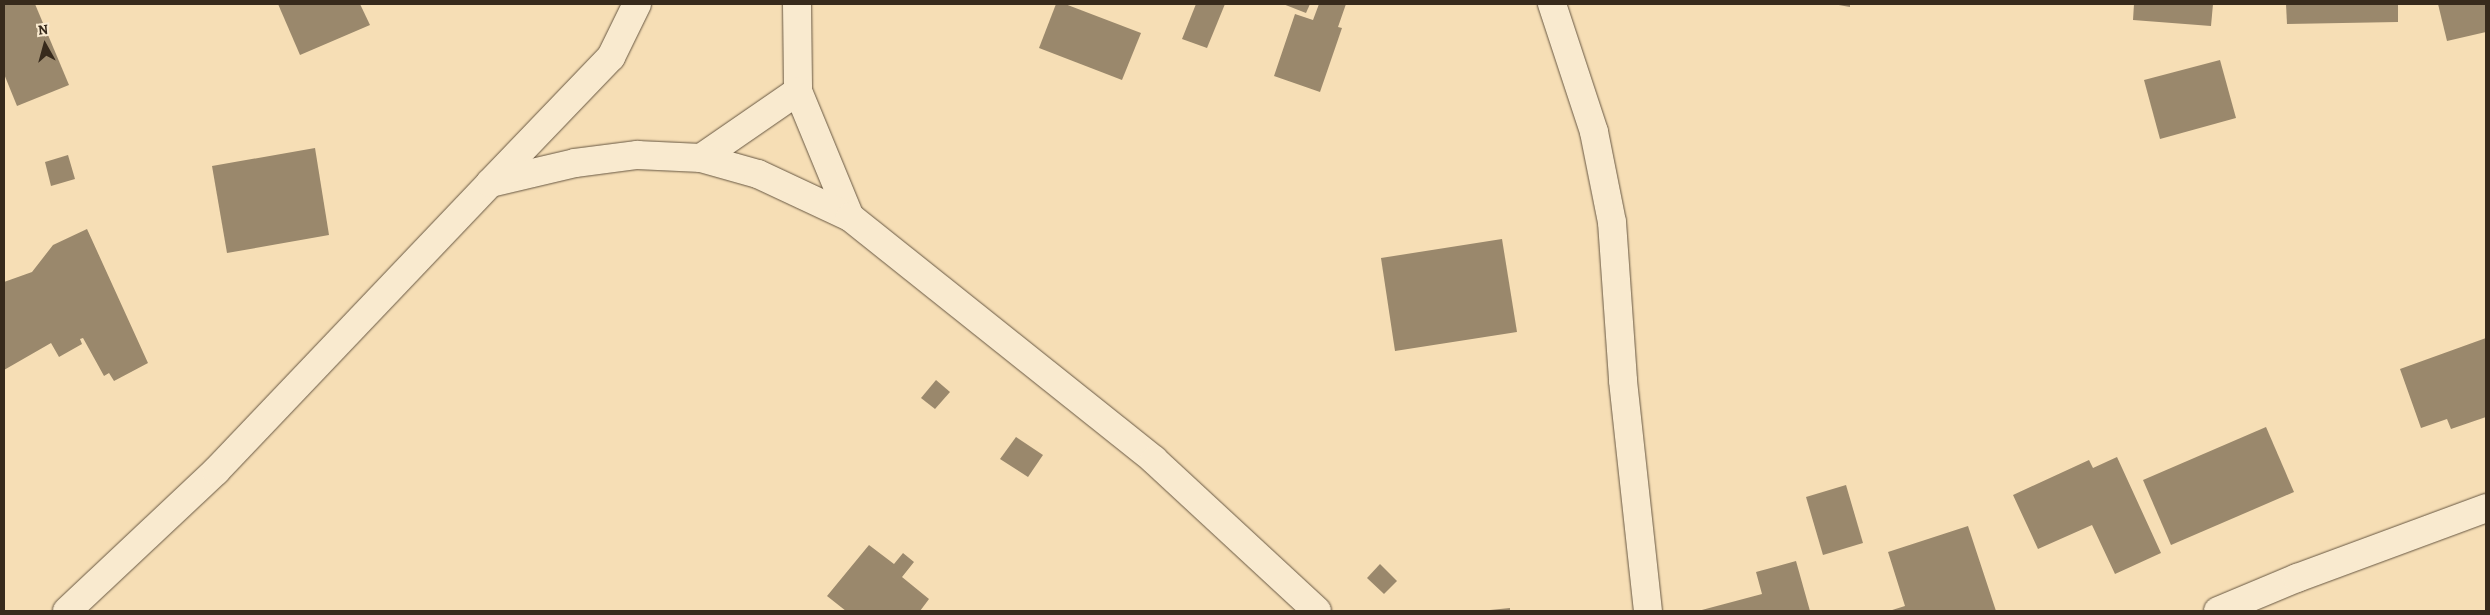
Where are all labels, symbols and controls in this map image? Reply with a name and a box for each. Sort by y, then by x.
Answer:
north arrow [20,20,70,70]
text: N [37,20,49,40]

